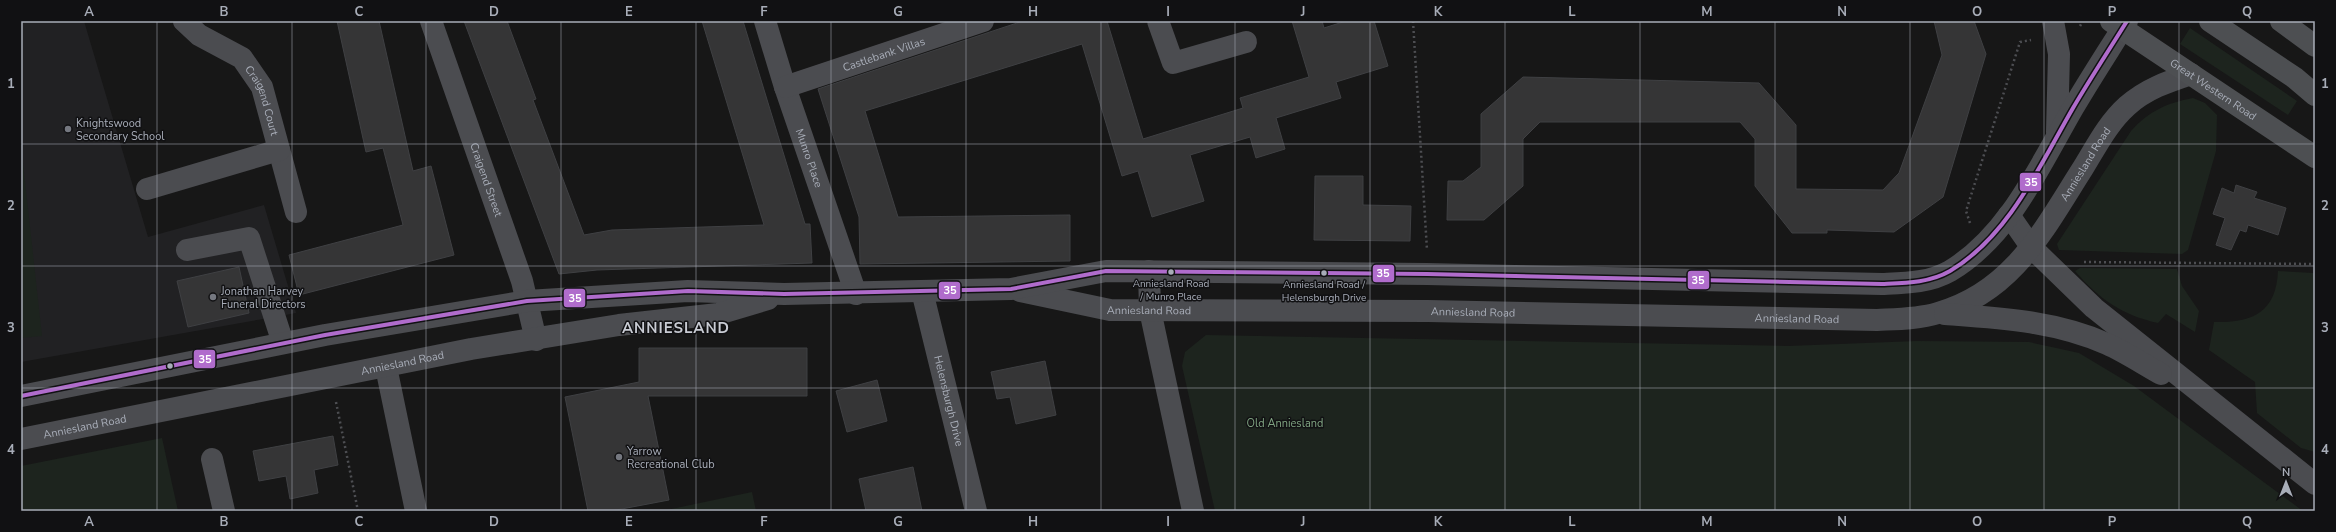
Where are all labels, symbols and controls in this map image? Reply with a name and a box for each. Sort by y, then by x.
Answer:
text: A [84,3,94,21]
text: B [220,3,229,21]
text: C [355,3,364,21]
text: D [489,3,499,21]
text: E [625,3,633,21]
text: F [760,3,768,21]
text: G [893,3,903,21]
text: H [1028,3,1038,21]
text: I [1166,3,1170,21]
text: J [1300,3,1305,21]
text: K [1434,3,1443,21]
text: L [1568,3,1576,21]
text: M [1701,3,1713,21]
text: N [1837,3,1847,21]
text: O [1972,3,1982,21]
text: P [2108,3,2117,21]
text: Q [2242,3,2252,21]
street label: Castlebank Villas [841,33,927,75]
street label: Great Western Road [2167,55,2260,124]
street label: Craigend Court [242,62,282,137]
text: 1 [7,75,15,93]
text: 1 [2321,75,2329,93]
place label: Knightswood Secondary School [76,116,165,144]
marker: Knightswood Secondary School [63,124,73,134]
street label: Anniesland Road [2057,124,2114,204]
street label: Munro Place [792,126,826,190]
street label: Craigend Street [467,140,506,219]
line badge: 35 [2019,172,2042,192]
text: 35 [2024,175,2038,190]
text: 2 [7,197,15,215]
text: 2 [2321,197,2329,215]
line badge: 35 [1372,264,1395,283]
text: 35 [1376,266,1390,281]
marker: Anniesland Road / Munro Place [1166,267,1176,277]
marker: Anniesland Road / Helensburgh Drive [1319,268,1329,278]
line badge: 35 [1687,270,1710,290]
text: 35 [1691,273,1705,288]
place label: Anniesland Road / Munro Place [1133,277,1210,304]
place label: Anniesland Road / Helensburgh Drive [1282,278,1366,305]
line badge: 35 [938,281,961,300]
text: 35 [943,283,957,298]
place label: Jonathan Harvey Funeral Directors [220,284,306,312]
line badge: 35 [563,288,586,308]
text: 35 [568,291,582,306]
marker: Jonathan Harvey Funeral Directors [208,292,218,302]
street label: Anniesland Road [1107,302,1191,318]
street label: Anniesland Road [1431,304,1515,320]
street label: Anniesland Road [1755,310,1839,327]
district label: ANNIESLAND [622,318,730,338]
text: 3 [7,319,15,337]
text: 3 [2321,319,2329,337]
street label: Anniesland Road [360,347,445,378]
line badge: 35 [193,349,216,369]
text: 35 [198,352,212,367]
street label: Helensburgh Drive [931,354,967,448]
unlabelled marker [165,361,175,371]
street label: Anniesland Road [42,411,128,442]
park label: Old Anniesland [1247,416,1323,431]
text: 4 [7,441,15,459]
text: 4 [2321,441,2329,459]
place label: Yarrow Recreational Club [626,444,715,472]
marker: Yarrow Recreational Club [614,452,624,462]
north arrow [2266,462,2306,502]
text: N [2282,465,2290,480]
text: A [84,513,94,531]
text: B [220,513,229,531]
text: C [355,513,364,531]
text: D [489,513,499,531]
text: E [625,513,633,531]
text: F [760,513,768,531]
text: G [893,513,903,531]
text: H [1028,513,1038,531]
text: I [1166,513,1170,531]
text: J [1300,513,1305,531]
text: K [1434,513,1443,531]
text: L [1568,513,1576,531]
text: M [1701,513,1713,531]
text: N [1837,513,1847,531]
text: O [1972,513,1982,531]
text: P [2108,513,2117,531]
text: Q [2242,513,2252,531]

